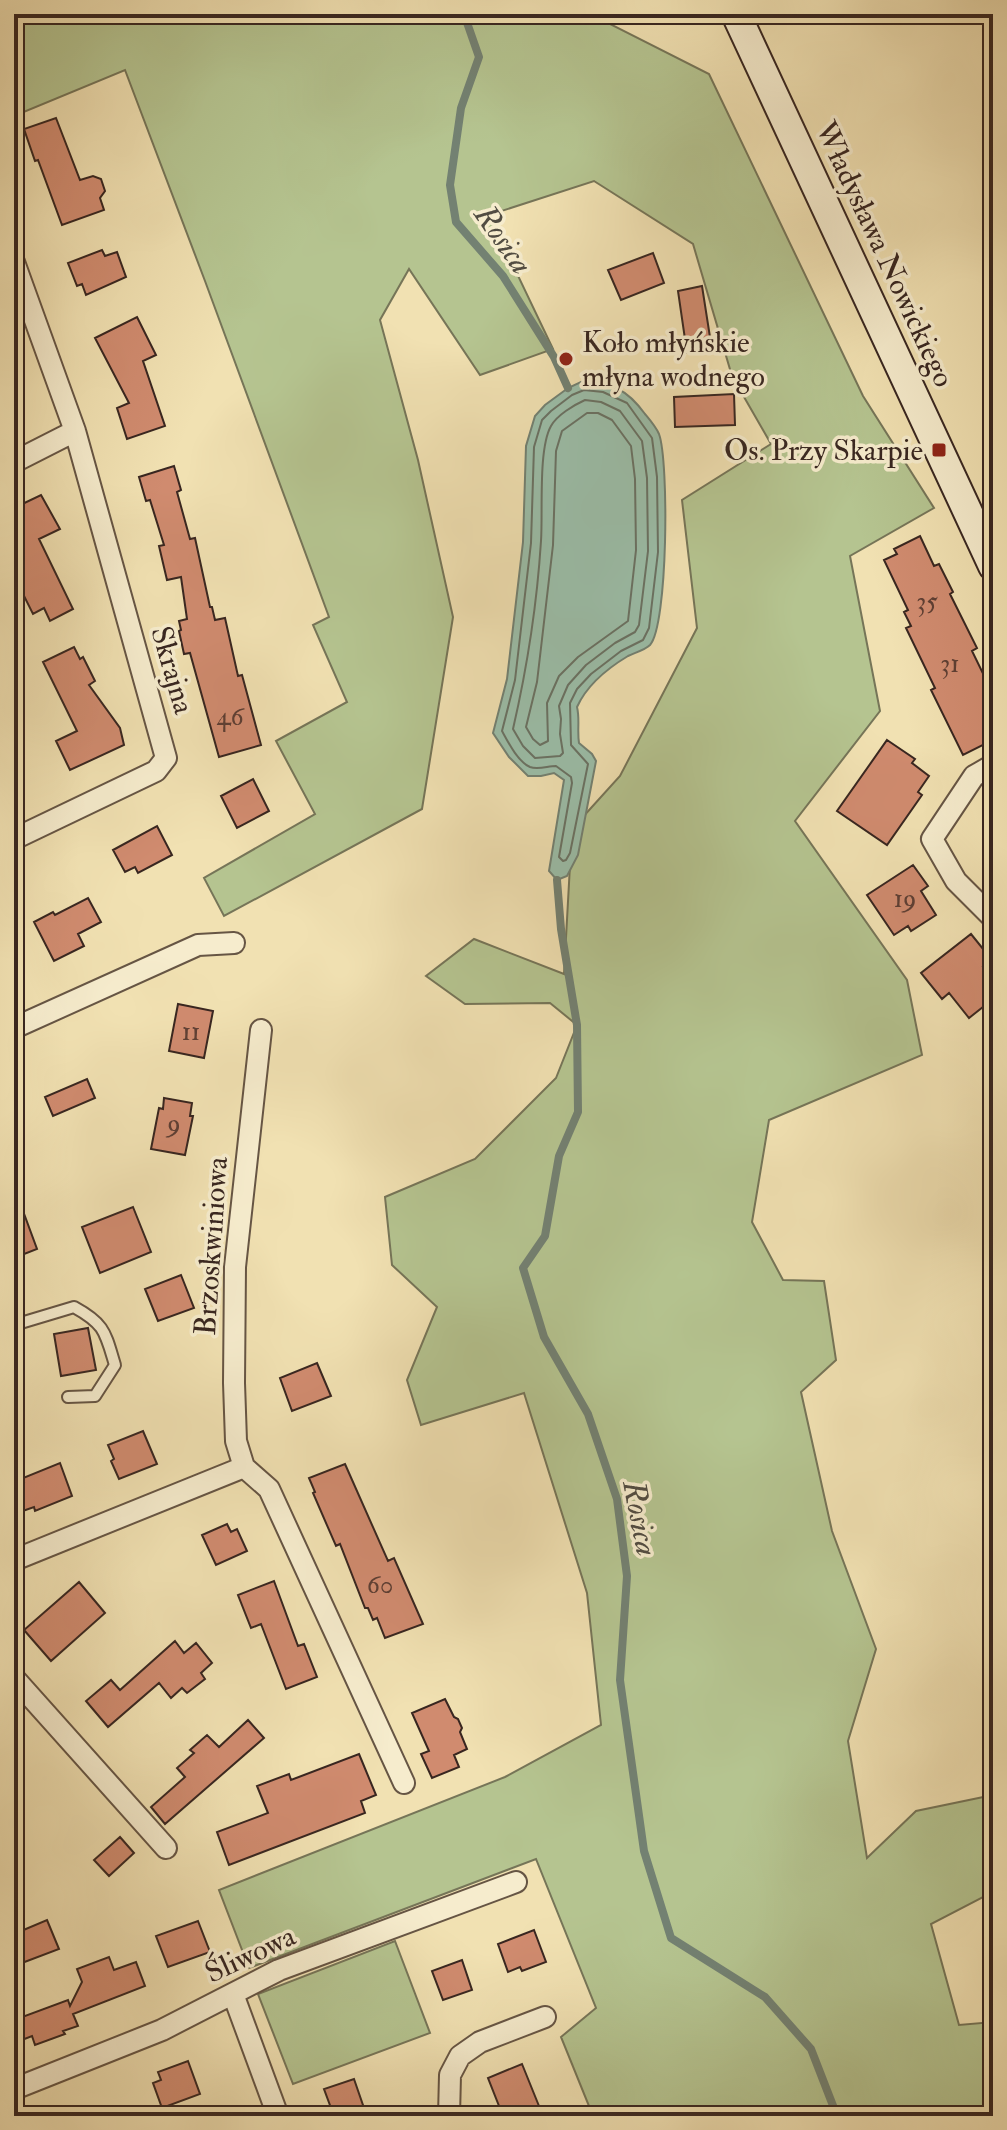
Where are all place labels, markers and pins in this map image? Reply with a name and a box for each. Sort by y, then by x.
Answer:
place label: Koło młyńskie młyna wodnego [582,324,765,395]
marker: Koło młyńskie młyna wodnego [557,350,575,368]
place label: Os. Przy Skarpie [724,432,923,469]
marker: Os. Przy Skarpie [930,441,948,459]

